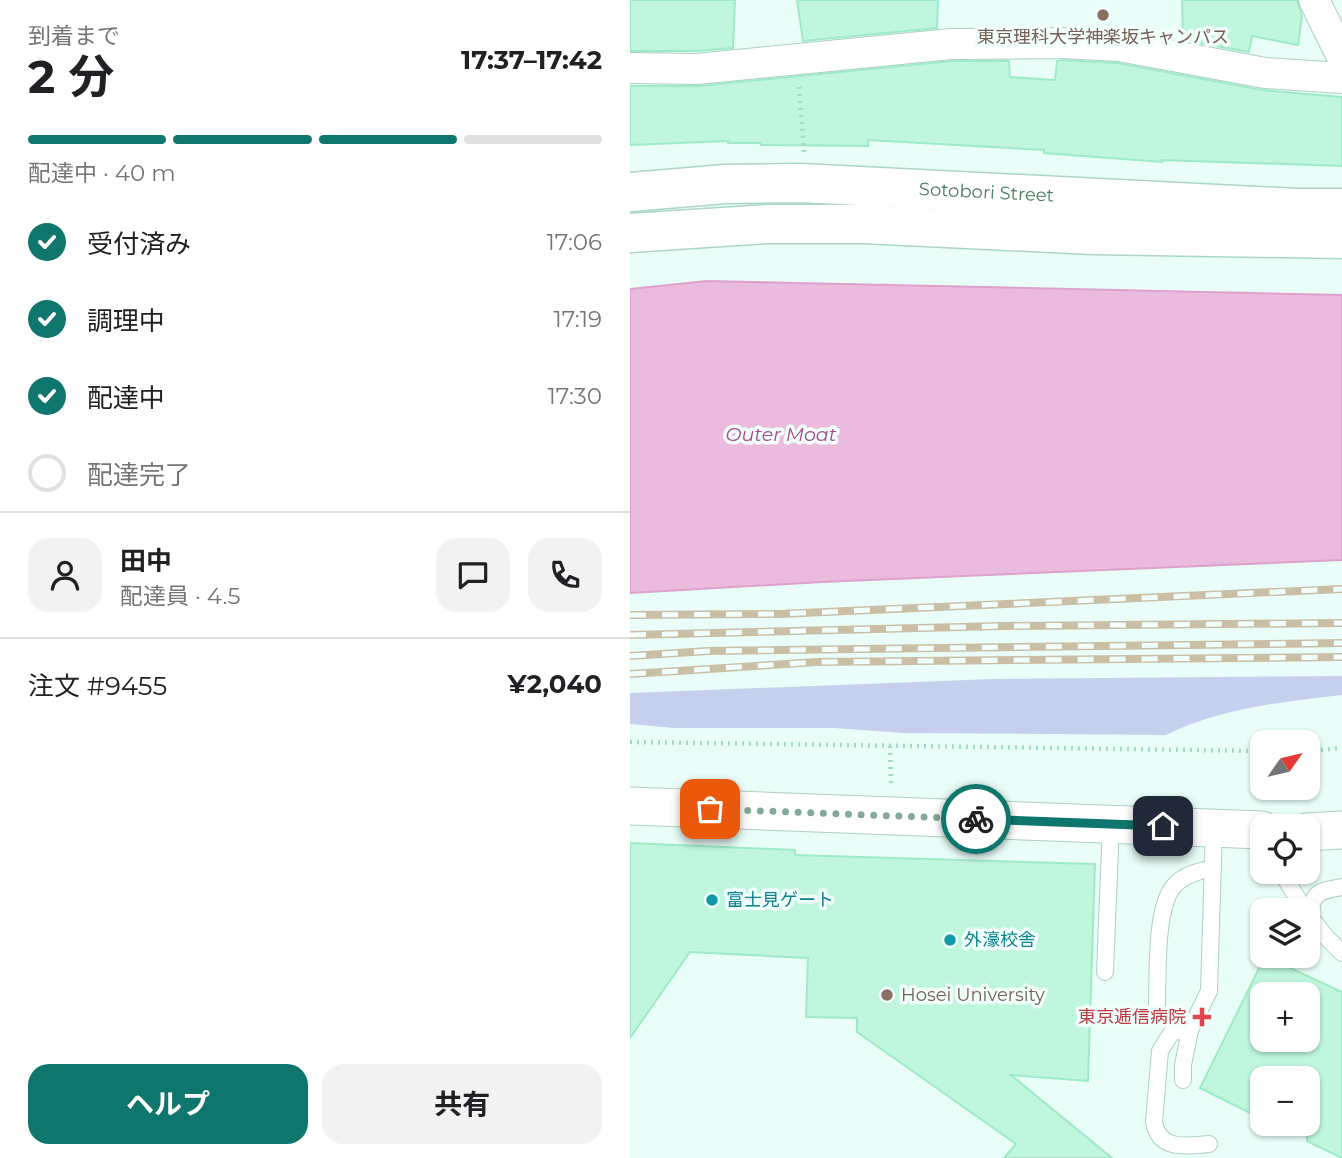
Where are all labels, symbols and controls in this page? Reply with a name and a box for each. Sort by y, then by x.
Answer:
marker: 東京理科大学神楽坂キャンパス [1095,7,1111,23]
text: 到着まで [28,22,120,50]
place label: 東京理科大学神楽坂キャンパス [977,26,1229,48]
text: 17:37–17:42 [461,44,602,76]
text: 2 分 [28,48,114,105]
text: 配達中 · 40 m [28,159,176,187]
street label: Sotobori Street [918,178,1055,207]
icon: check [28,223,66,261]
text: 受付済み [87,228,191,260]
text: 17:06 [547,228,602,256]
icon: check [28,300,66,338]
text: 調理中 [87,305,165,337]
text: 17:19 [553,305,602,333]
icon: check [28,377,66,415]
text: 配達中 [87,382,165,414]
text: 17:30 [548,382,602,410]
water label: Outer Moat [726,423,837,446]
text: 配達完了 [87,459,191,491]
button: person [28,538,102,612]
button: chat [436,538,510,612]
button: phone [528,538,602,612]
text: 田中 [120,545,172,577]
text: 配達員 · 4.5 [120,582,240,610]
text: ¥2,040 [508,668,602,700]
text: 注文 #9455 [28,670,167,702]
north arrow [1250,730,1320,800]
map controls [1250,730,1320,1136]
pin [680,779,740,839]
courier [941,784,1011,854]
icon: bag [691,790,729,828]
pin [1133,796,1193,856]
icon: bike [957,800,995,838]
icon: home [1144,807,1182,845]
button: locate [1250,814,1320,884]
place label: 富士見ゲート [726,889,834,911]
marker: 富士見ゲート [704,892,720,908]
button: layers [1250,898,1320,968]
place label: 外濠校舎 [964,929,1036,951]
marker: 外濠校舎 [942,932,958,948]
button: + [1250,982,1320,1052]
place label: Hosei University [901,984,1045,1006]
marker: Hosei University [879,987,895,1003]
place label: 東京逓信病院 [1078,1006,1186,1028]
marker: 東京逓信病院 [1192,1007,1212,1027]
button: ヘルプ [28,1064,308,1144]
button: 共有 [322,1064,602,1144]
button: − [1250,1066,1320,1136]

